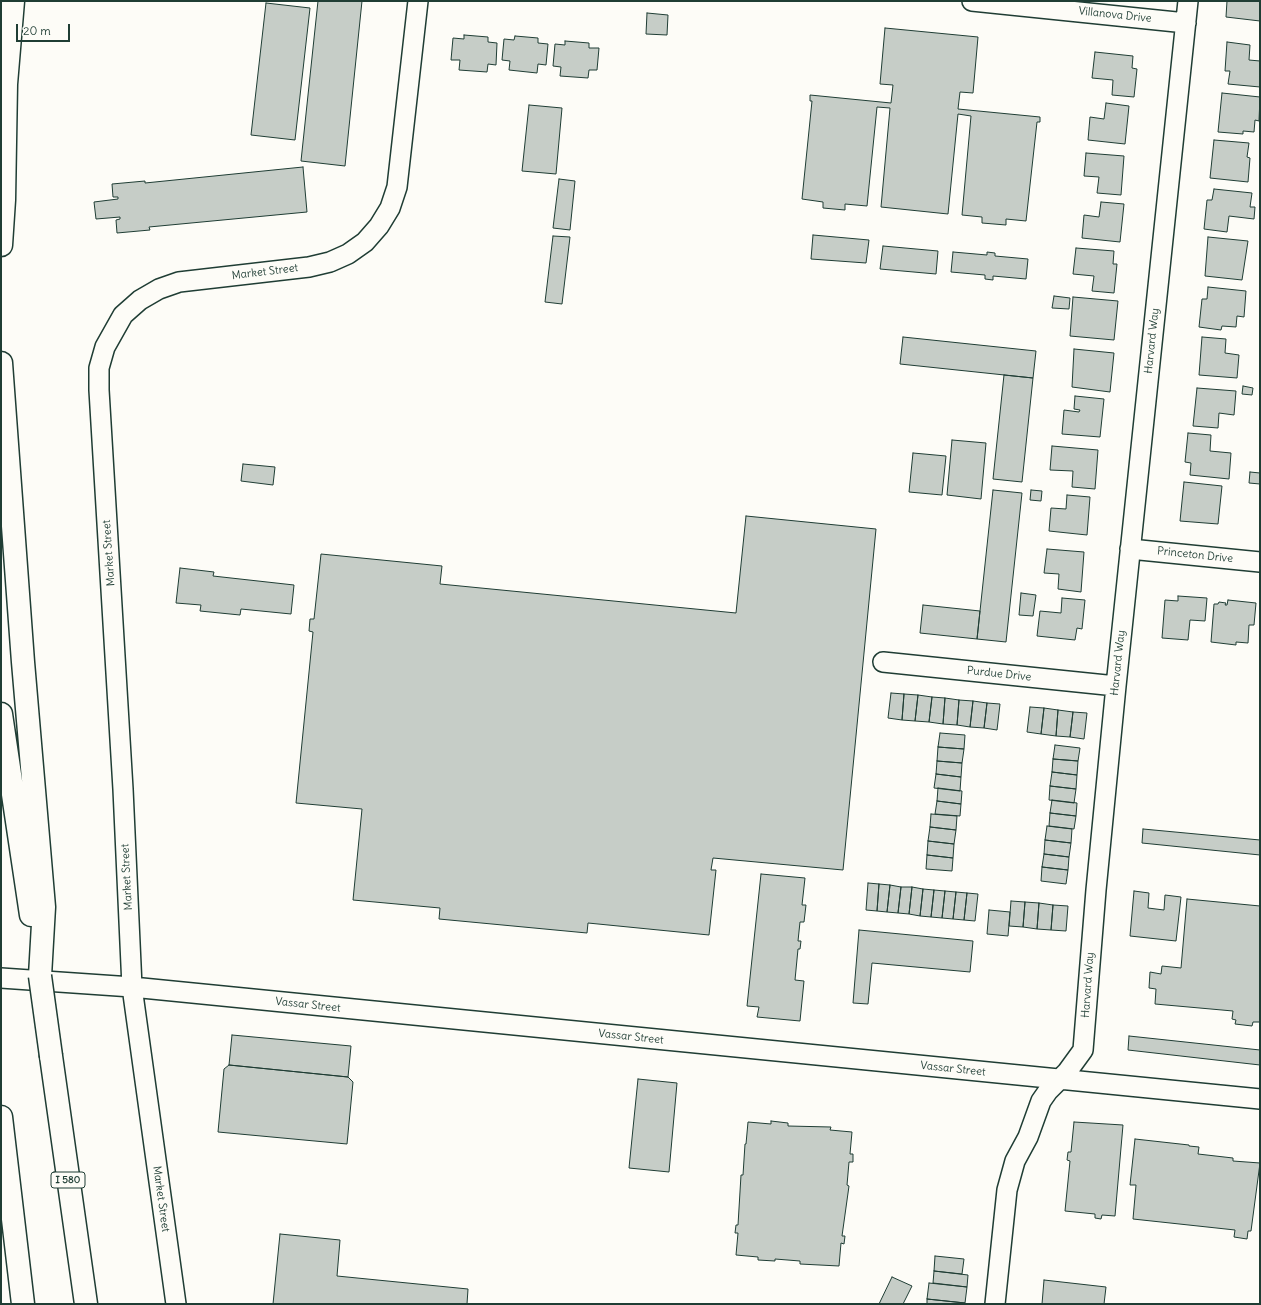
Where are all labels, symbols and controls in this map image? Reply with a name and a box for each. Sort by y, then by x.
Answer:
street label: Villanova Drive [1078,5,1152,25]
scale bar [18,16,72,42]
text: 20 m [23,23,51,38]
street label: Market Street [231,261,299,283]
street label: Harvard Way [1142,308,1162,374]
street label: Market Street [100,519,118,587]
street label: Princeton Drive [1156,544,1234,566]
street label: Harvard Way [1108,630,1128,696]
street label: Purdue Drive [966,664,1032,684]
street label: Market Street [119,843,135,911]
street label: Harvard Way [1079,952,1097,1018]
street label: Vassar Street [275,995,341,1015]
street label: Vassar Street [598,1027,664,1047]
street label: Vassar Street [920,1059,986,1079]
street label: Market Street [150,1165,172,1233]
road number: I 580 [51,1172,85,1188]

